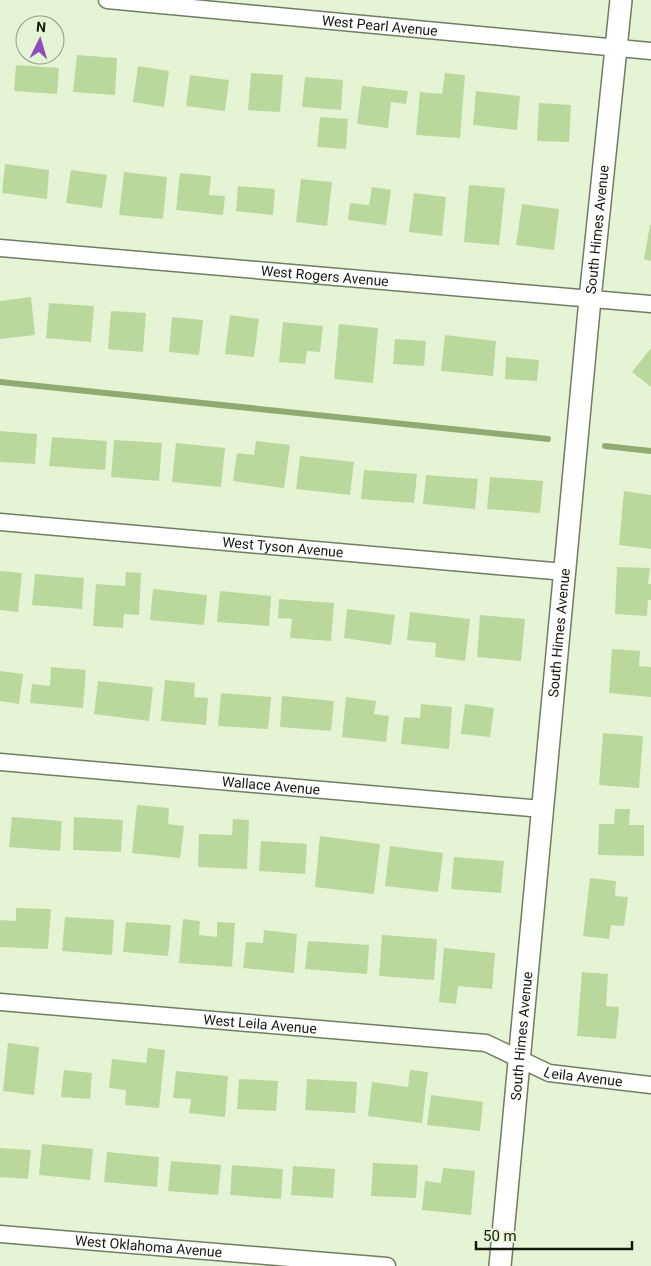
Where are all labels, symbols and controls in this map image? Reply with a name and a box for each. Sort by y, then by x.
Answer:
street label: West Pearl Avenue [321,12,438,39]
north arrow [15,15,65,65]
text: N [36,19,47,35]
street label: South Himes Avenue [583,164,612,295]
street label: West Rogers Avenue [260,262,389,289]
street label: West Tyson Avenue [222,534,344,560]
street label: South Himes Avenue [545,568,573,698]
street label: Wallace Avenue [221,773,321,798]
street label: South Himes Avenue [507,971,535,1101]
street label: West Leila Avenue [203,1011,317,1037]
street label: Leila Avenue [541,1064,623,1090]
scale bar [476,1218,632,1250]
text: 50 m [483,1227,517,1245]
street label: West Oklahoma Avenue [74,1232,223,1260]

